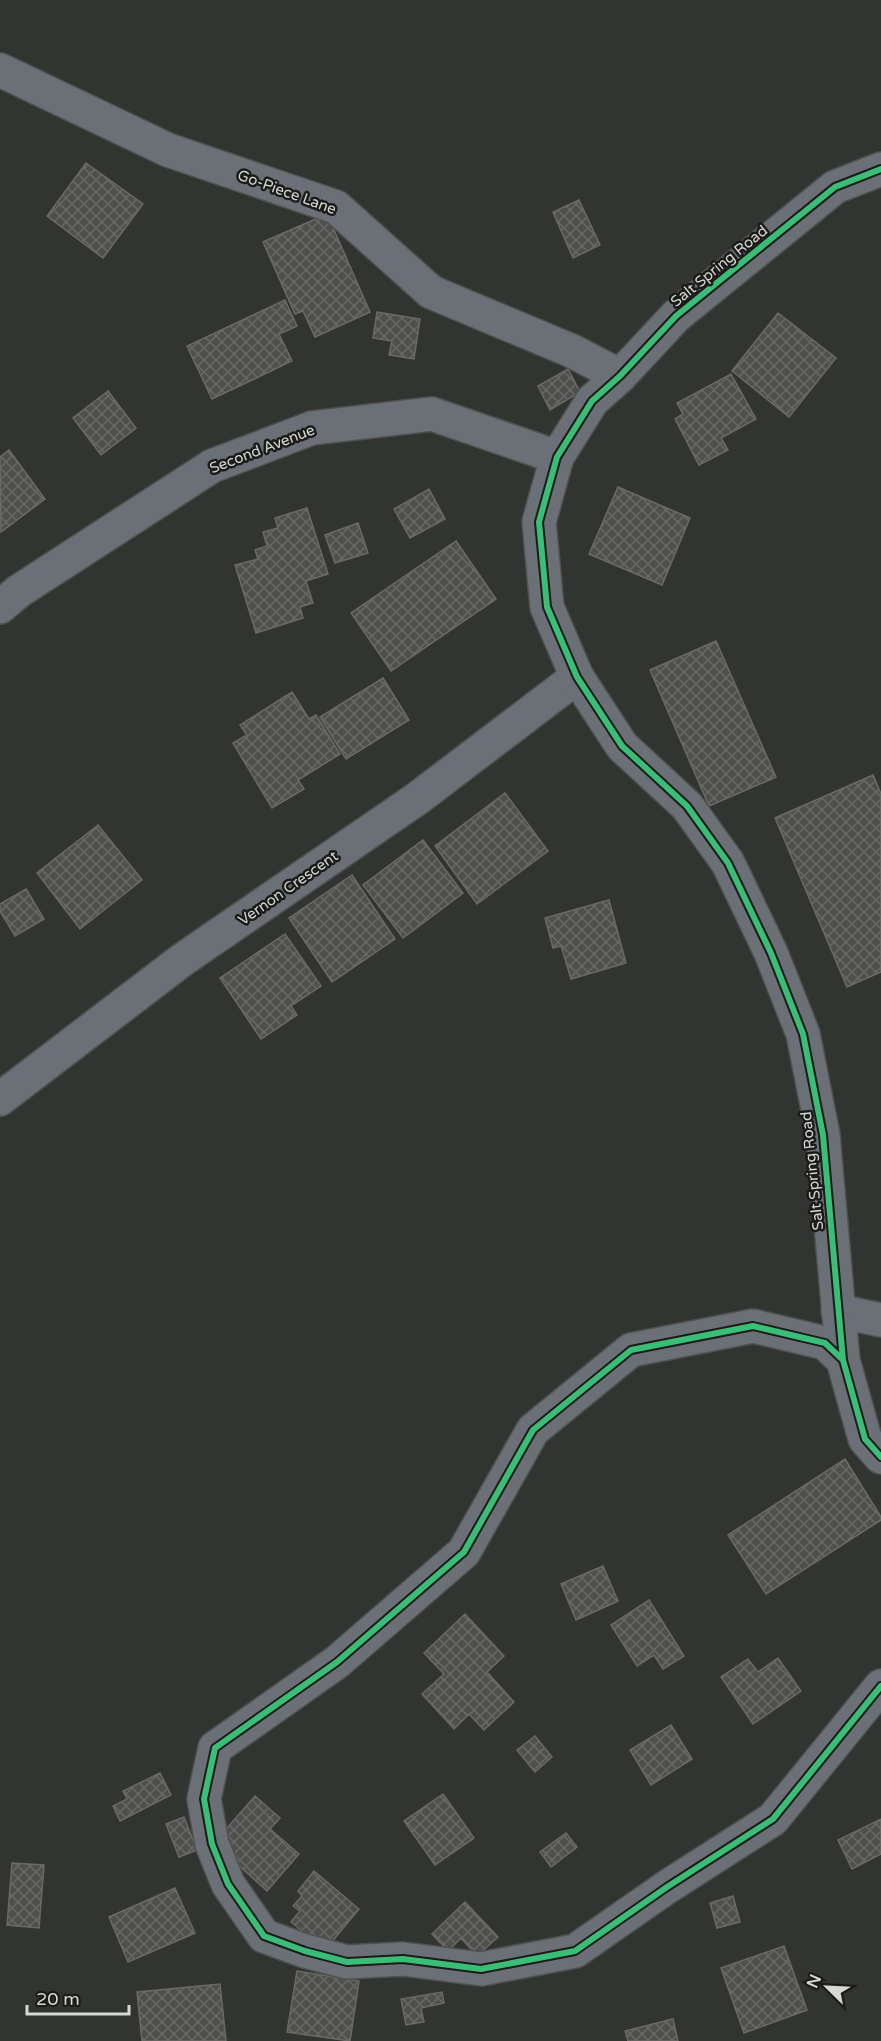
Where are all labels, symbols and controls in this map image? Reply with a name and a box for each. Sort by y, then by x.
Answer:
street label: Go-Piece Lane [235,166,339,218]
street label: Salt Spring Road [667,221,771,311]
street label: Second Avenue [207,421,317,477]
street label: Vernon Crescent [235,847,342,929]
street label: Salt Spring Road [797,1111,827,1231]
north arrow [797,1957,857,2017]
text: N [802,1971,826,1991]
scale bar [27,1978,129,2016]
text: 20 m [36,1988,80,2010]

